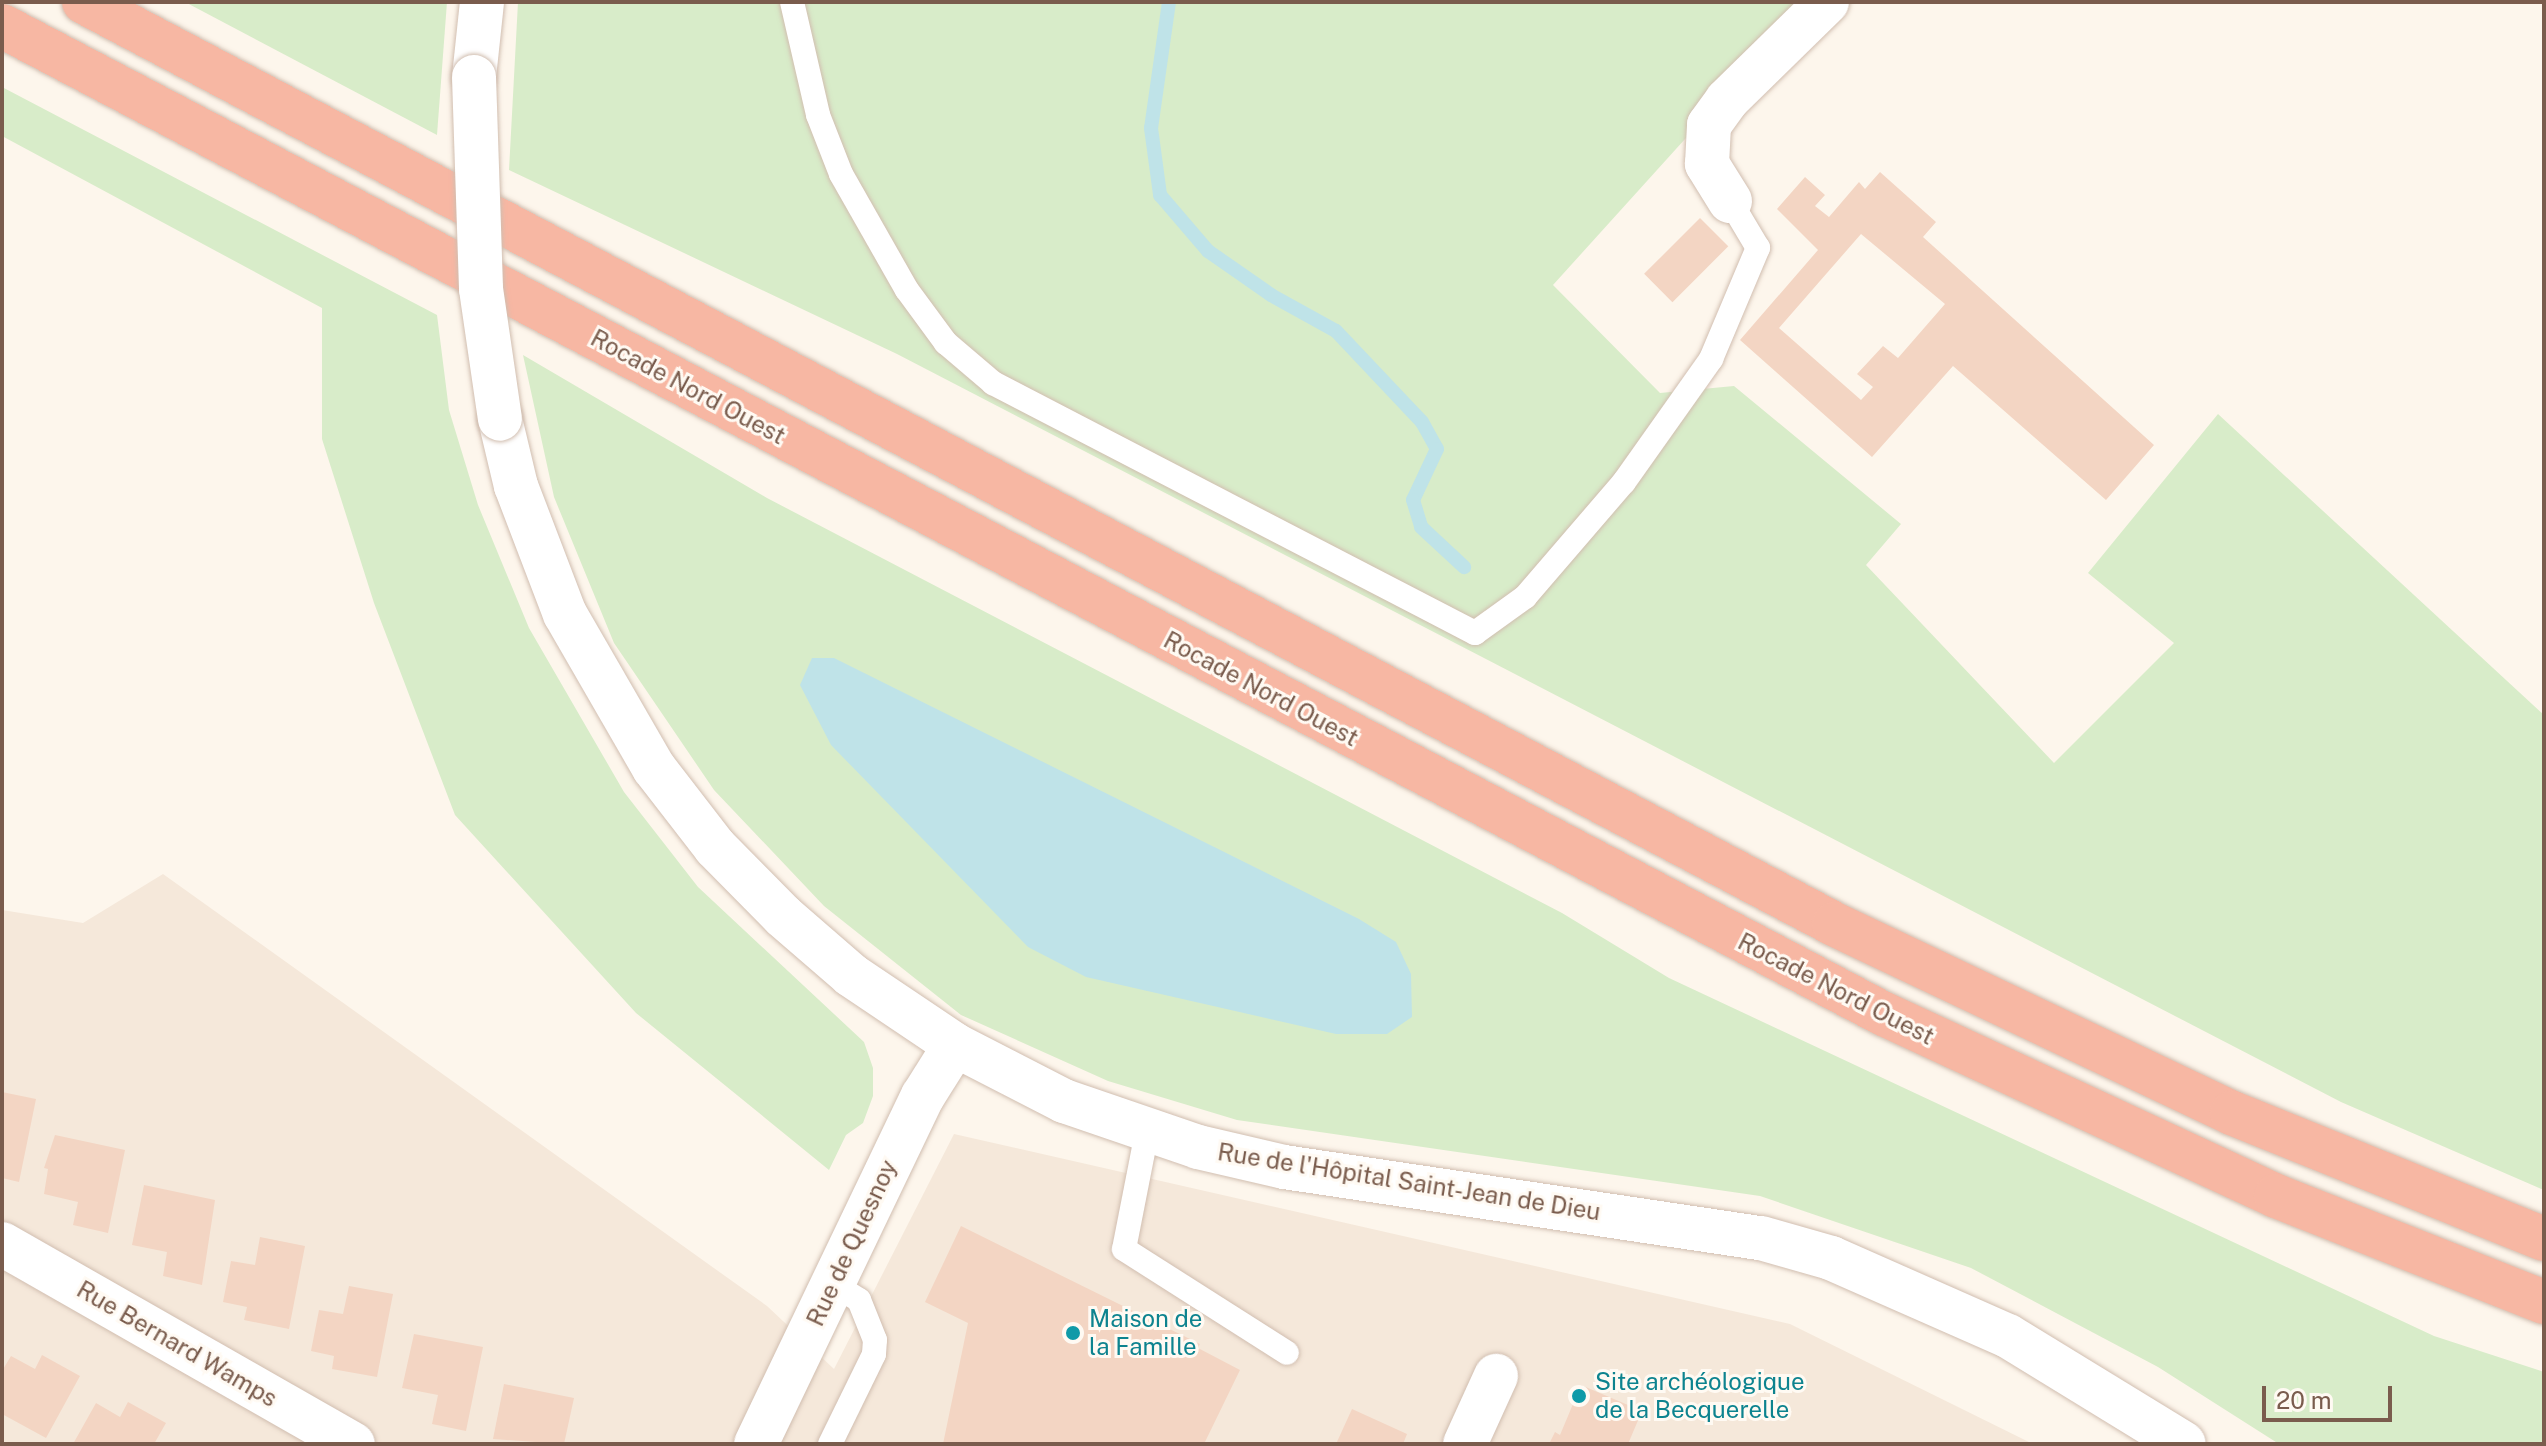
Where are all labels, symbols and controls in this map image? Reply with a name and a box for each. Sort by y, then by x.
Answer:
street label: Rocade Nord Ouest [586,323,790,451]
street label: Rocade Nord Ouest [1159,625,1363,753]
street label: Rocade Nord Ouest [1733,927,1939,1051]
street label: Rue de l'Hôpital Saint-Jean de Dieu [1215,1137,1603,1227]
street label: Rue de Quesnoy [801,1155,903,1331]
street label: Rue Bernard Wamps [71,1275,283,1413]
place label: Maison de la Famille [1089,1305,1203,1361]
marker: Maison de la Famille [1064,1324,1082,1342]
place label: Site archéologique de la Becquerelle [1595,1368,1805,1424]
scale bar [2266,1370,2396,1420]
text: 20 m [2276,1386,2332,1414]
marker: Site archéologique de la Becquerelle [1570,1387,1588,1405]

